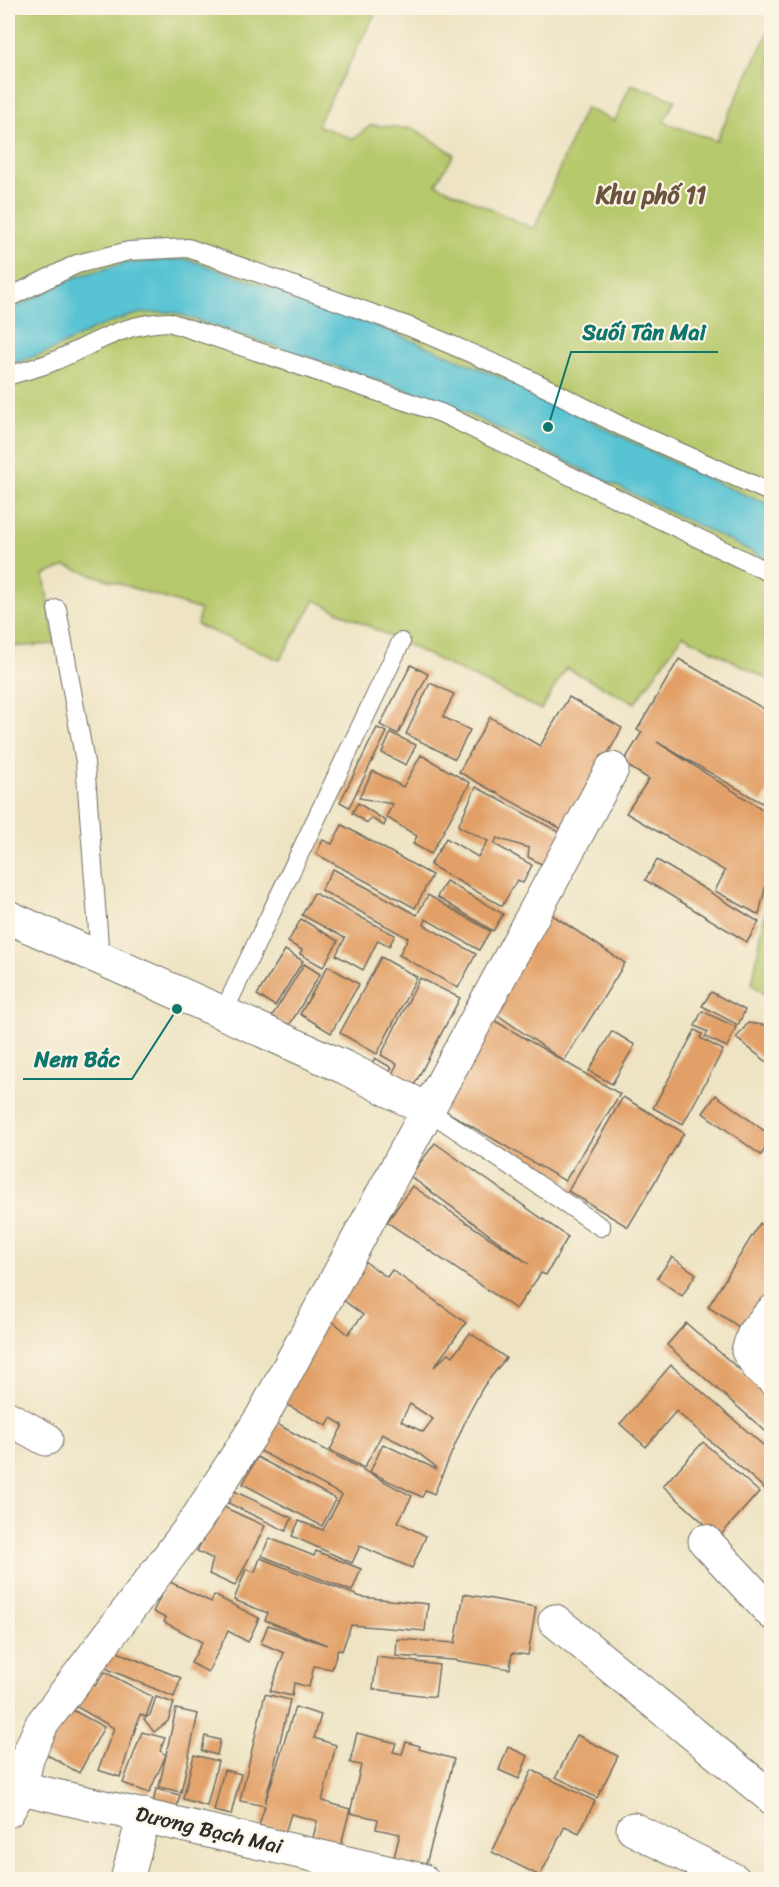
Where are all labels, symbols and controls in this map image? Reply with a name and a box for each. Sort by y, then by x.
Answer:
district label: Khu phố 11 [595,174,706,216]
callout: Suối Tân Mai [571,312,718,352]
text: Suối Tân Mai [581,313,708,352]
callout: Nem Bắc [23,1039,132,1079]
text: Nem Bắc [33,1040,121,1079]
street label: Dương Bạch Mai [132,1795,287,1866]

